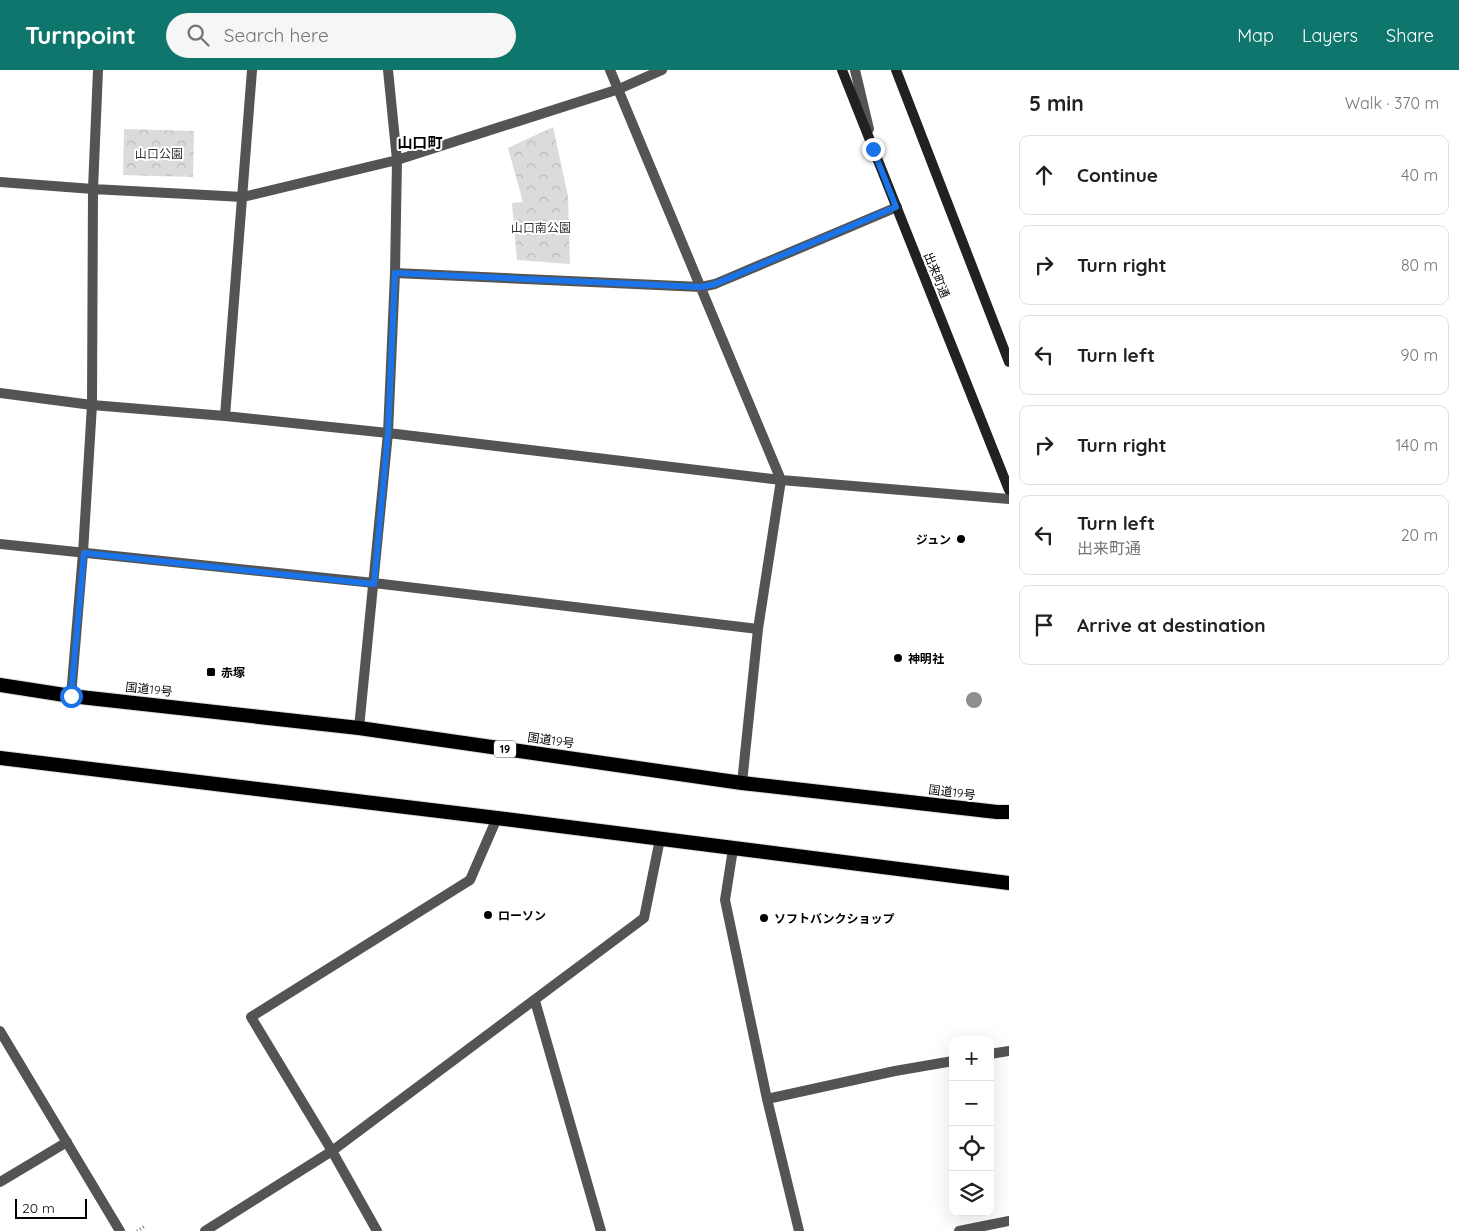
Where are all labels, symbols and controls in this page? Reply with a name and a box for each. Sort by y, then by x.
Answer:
search box [166,13,516,58]
text: Turnpoint [25,20,136,50]
icon: search [184,21,212,49]
text: Search here [224,23,329,47]
text: Map [1237,24,1274,47]
text: Layers [1302,24,1358,47]
text: Share [1386,24,1434,47]
text: 5 min [1029,90,1084,116]
text: Walk · 370 m [1345,93,1439,113]
district label: 山口町 [397,133,443,152]
route end [862,138,885,161]
park label: 山口公園 [135,146,183,161]
icon: ahead [1030,161,1058,189]
text: Continue [1077,163,1158,187]
text: 40 m [1401,165,1438,185]
park label: 山口南公園 [511,220,571,235]
street label: 出来町通 [921,250,953,300]
icon: right [1030,251,1058,279]
text: Turn right [1077,253,1166,277]
text: 80 m [1401,255,1438,275]
icon: left [1030,341,1058,369]
text: Turn left [1077,343,1155,367]
text: 90 m [1401,345,1438,365]
icon: right [1030,431,1058,459]
text: Turn right [1077,433,1166,457]
text: 140 m [1395,435,1438,455]
text: Turn left [1077,511,1155,535]
icon: left [1030,521,1058,549]
text: 20 m [1401,525,1438,545]
place label: ジュン [916,532,951,547]
marker: ジュン [955,533,967,545]
text: 出来町通 [1077,538,1141,558]
icon: arrive [1030,611,1058,639]
text: Arrive at destination [1077,613,1266,637]
place label: 神明社 [908,651,944,666]
marker: 神明社 [892,652,904,664]
place label: 赤塚 [221,665,245,680]
marker: 赤塚 [205,666,217,678]
street label: 国道19号 [125,679,173,699]
route start [60,685,83,708]
street label: 国道19号 [527,729,575,751]
road number: 19 [494,741,516,758]
street label: 国道19号 [928,782,976,802]
place label: ローソン [498,908,546,923]
marker: ローソン [482,909,494,921]
place label: ソフトバンクショップ [774,911,895,926]
marker: ソフトバンクショップ [758,912,770,924]
map controls [949,1036,994,1216]
button: + [949,1036,994,1081]
button: − [949,1081,994,1126]
button: locate [949,1126,994,1171]
button: layers [949,1171,994,1216]
scale bar [15,1196,88,1219]
text: 20 m [22,1199,55,1217]

